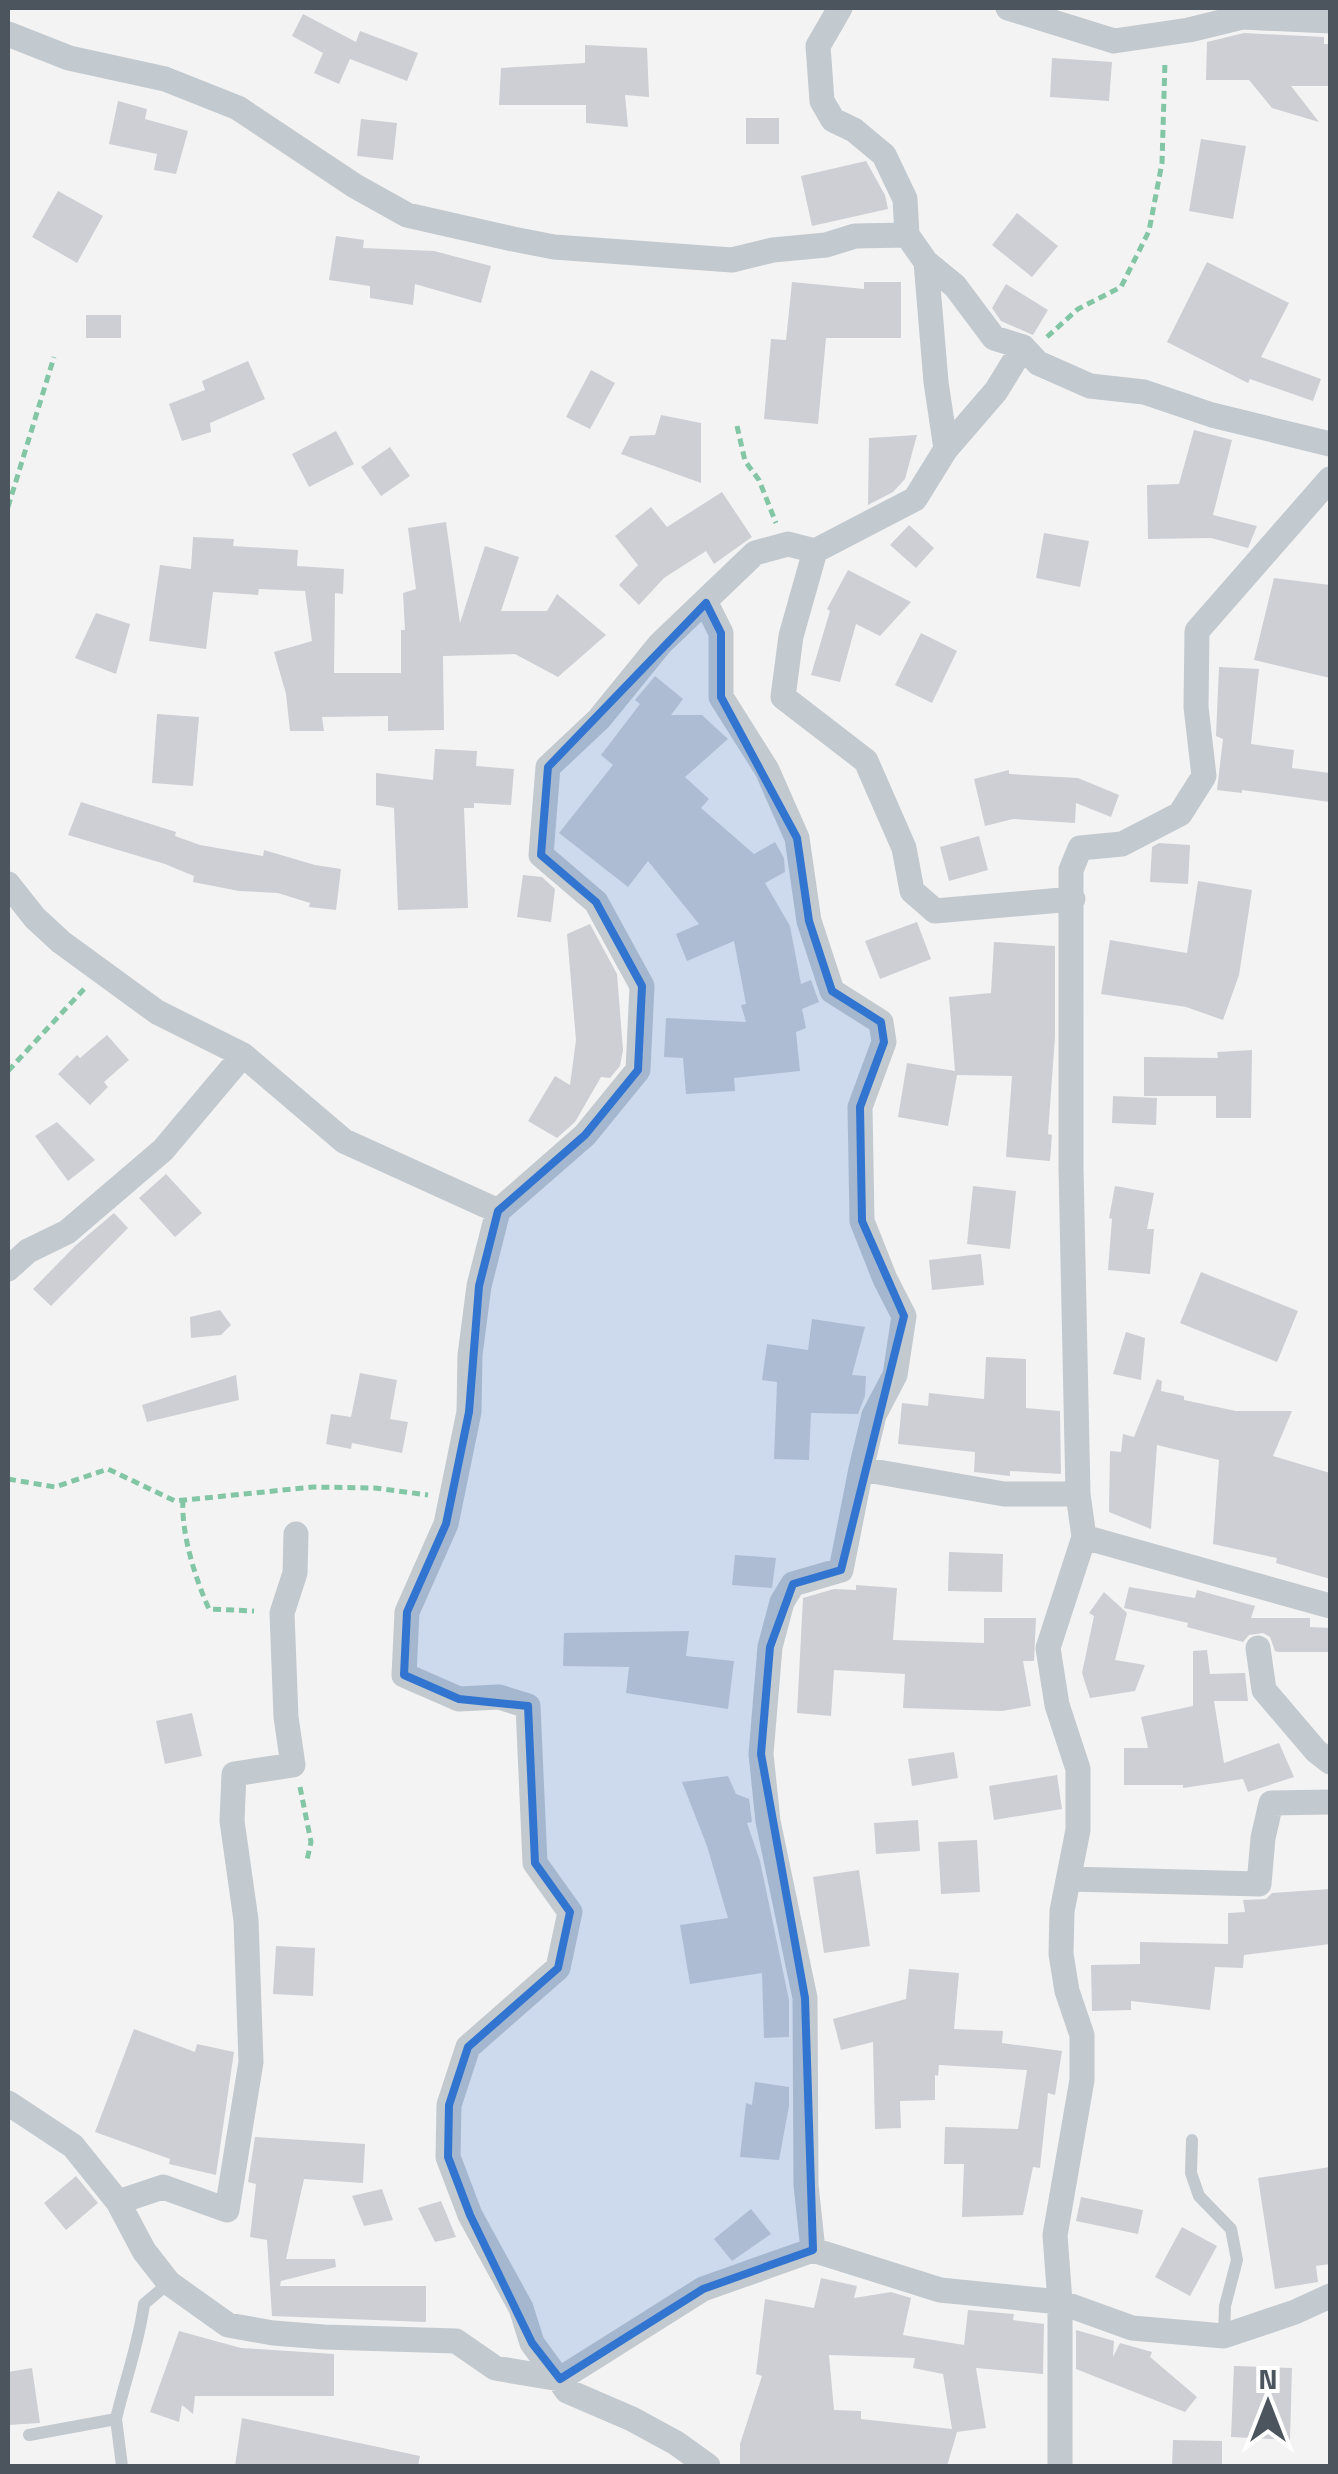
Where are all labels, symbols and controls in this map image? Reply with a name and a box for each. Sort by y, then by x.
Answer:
north arrow [1218,2354,1318,2454]
text: N [1258,2357,1278,2400]

